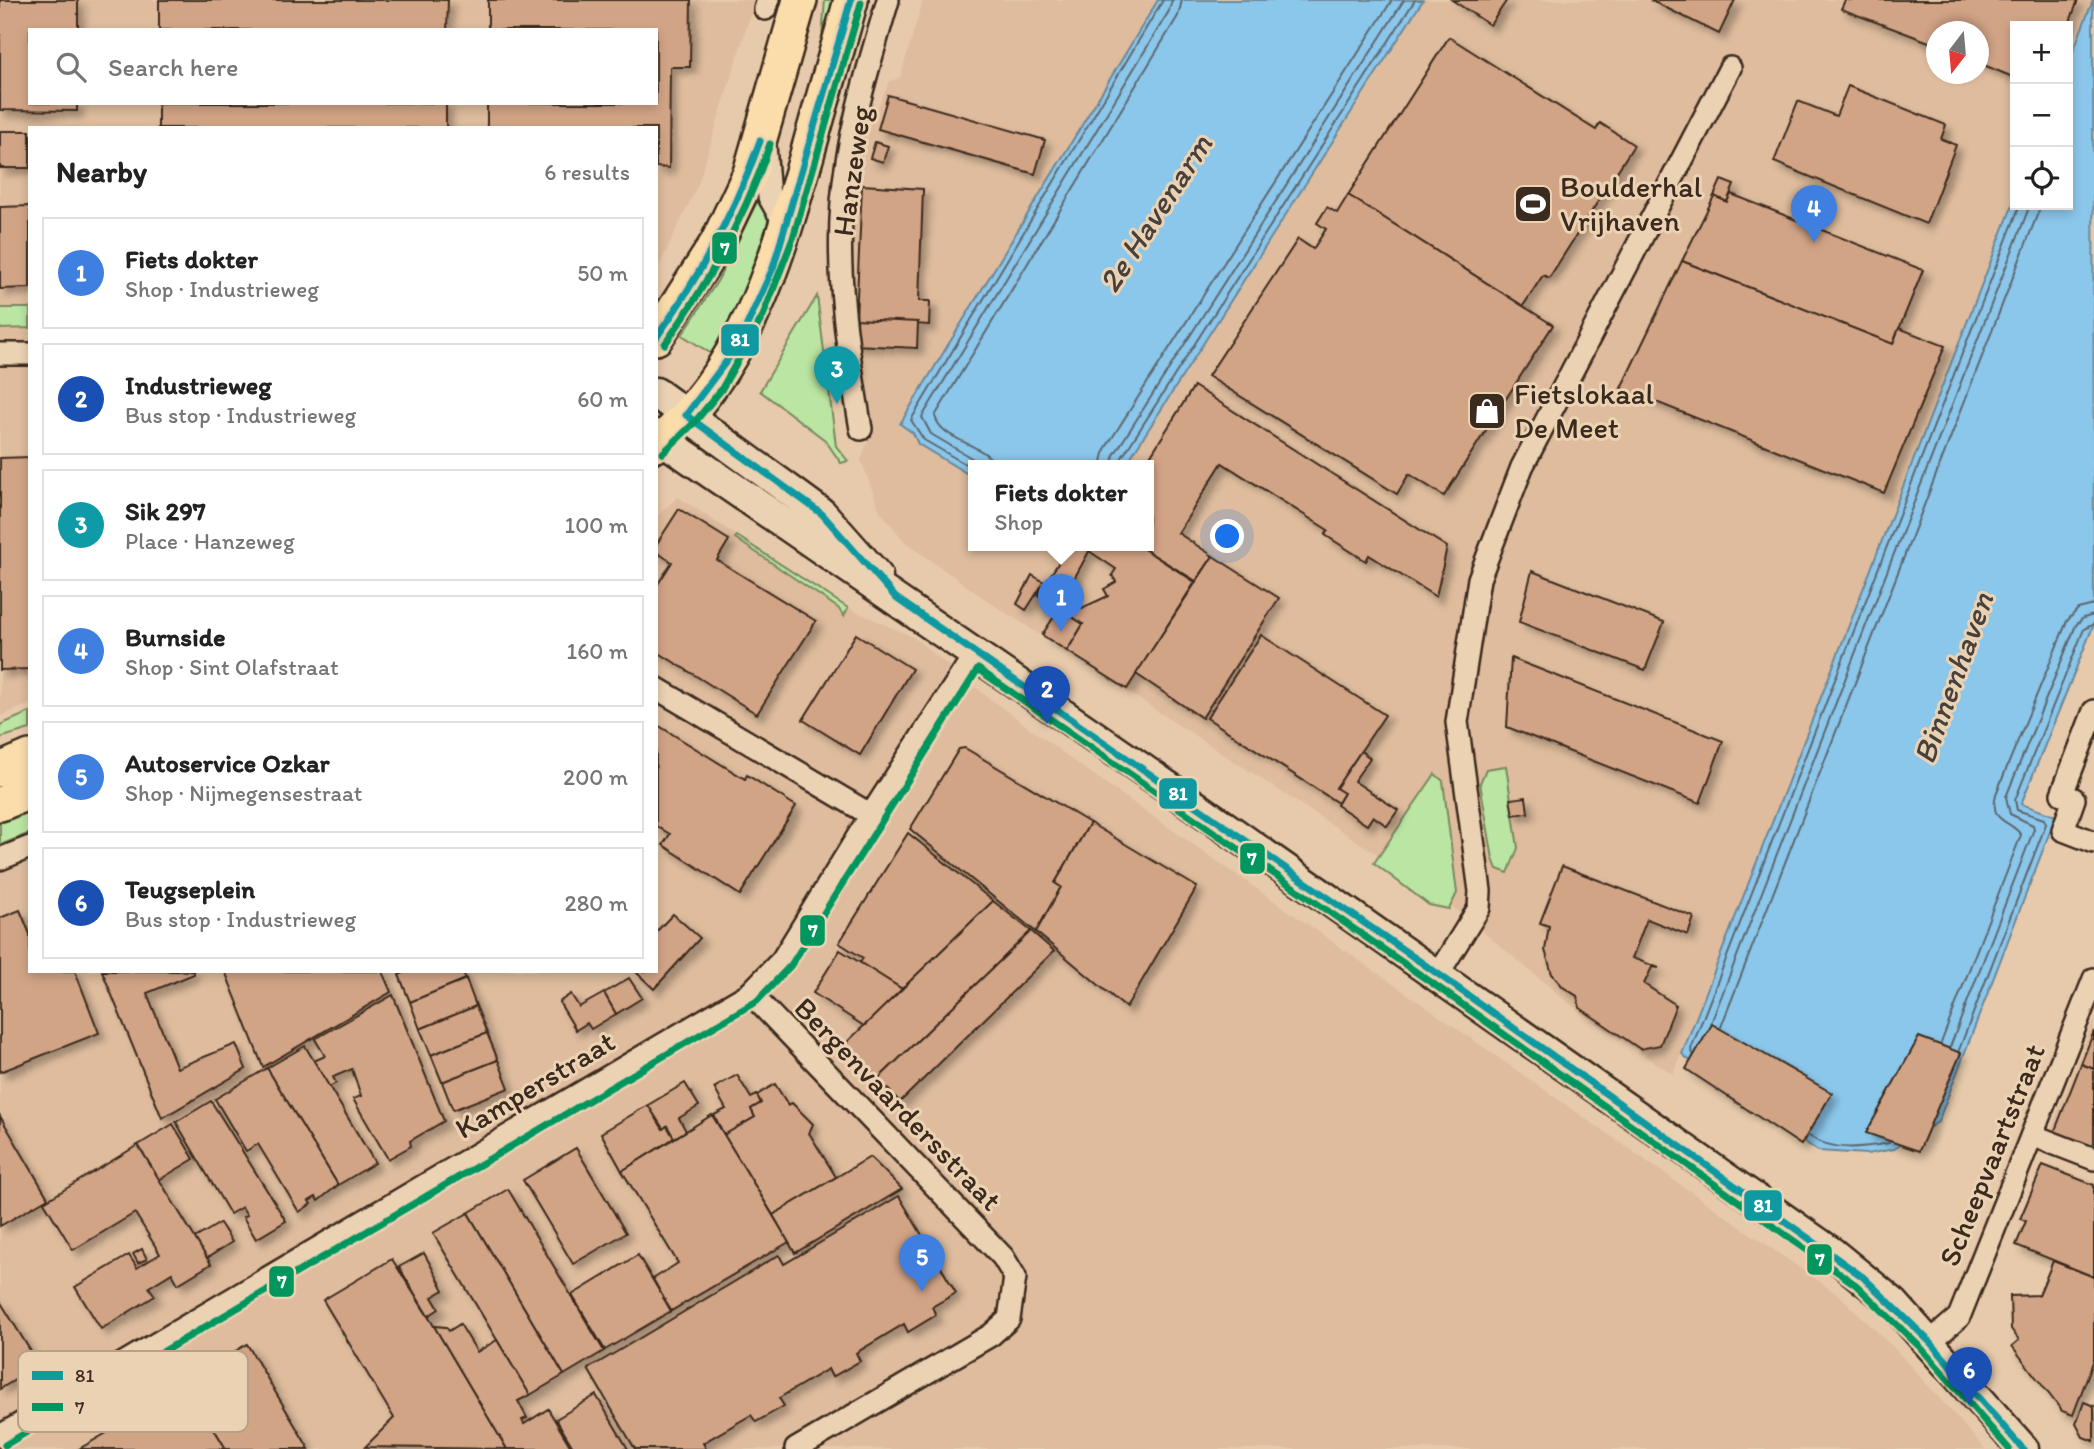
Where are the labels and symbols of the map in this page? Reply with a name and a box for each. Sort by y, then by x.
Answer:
north arrow [1926,21,1989,84]
street label: Hanzeweg [824,103,879,239]
water label: 2e Havenarm [1090,127,1220,299]
place label: Boulderhal Vrijhaven [1560,168,1703,239]
sports icon: Boulderhal Vrijhaven [1512,183,1554,225]
pin: 4 [1791,185,1837,243]
line badge: 7 [711,231,738,265]
text: 7 [719,237,730,260]
line badge: 81 [720,323,760,357]
text: 81 [730,328,750,351]
pin: 3 [814,346,860,404]
place label: Fietslokaal De Meet [1514,375,1655,446]
shop icon: Fietslokaal De Meet [1466,390,1508,432]
your location [1210,519,1244,553]
pin: 1 [1038,574,1084,632]
water label: Binnenhaven [1904,586,2002,769]
pin: 2 [1024,666,1070,724]
line badge: 81 [1158,777,1198,810]
text: 81 [1168,782,1188,805]
line badge: 7 [1239,842,1266,875]
text: 7 [1246,847,1257,870]
line badge: 7 [799,914,826,947]
text: 7 [807,919,818,942]
street label: Bergenvaardersstraat [787,989,1010,1218]
street label: Kamperstraat [448,1022,621,1147]
street label: Scheepvaartstraat [1930,1038,2053,1271]
line badge: 81 [1743,1189,1783,1222]
text: 81 [1753,1194,1773,1217]
pin: 5 [899,1234,945,1292]
line badge: 7 [1806,1243,1833,1276]
text: 7 [1814,1248,1825,1271]
line badge: 7 [268,1265,295,1298]
text: 7 [276,1270,287,1293]
pin: 6 [1946,1347,1992,1405]
legend [18,1351,248,1432]
text: 81 [75,1364,94,1387]
text: 7 [75,1396,84,1419]

